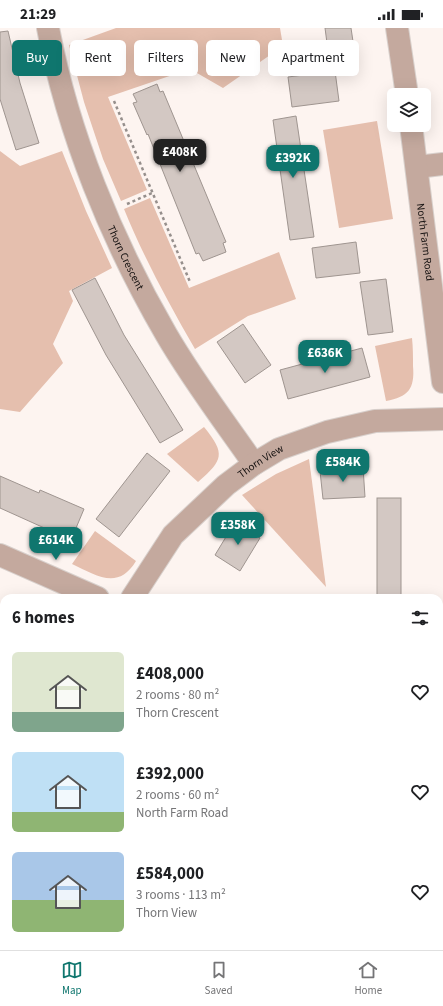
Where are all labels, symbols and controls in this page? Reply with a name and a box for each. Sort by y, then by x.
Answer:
text: 21:29 [20,4,56,25]
chip: Buy [12,40,62,76]
chip: Rent [70,40,126,76]
chip: Filters [134,40,198,76]
chip: New [206,40,260,76]
chip: Apartment [268,40,359,76]
map controls [387,88,431,132]
button: layers [387,88,431,132]
pin: £408K [152,139,208,173]
text: £408K [162,143,198,161]
pin: £392K [265,145,321,179]
text: £392K [275,149,311,167]
street label: North Farm Road [413,202,437,282]
street label: Thorn Crescent [104,223,148,293]
pin: £636K [297,340,353,374]
text: £636K [307,344,343,362]
street label: Thorn View [235,441,286,482]
pin: £584K [315,449,371,483]
text: £584K [325,453,361,471]
pin: £358K [210,512,266,546]
text: £358K [220,516,256,534]
pin: £614K [28,527,84,561]
text: £614K [38,531,74,549]
text: 6 homes [12,606,74,630]
icon: filters [409,607,431,629]
text: £408,000 [136,662,204,686]
icon: home [44,668,92,716]
icon: heart [409,681,431,703]
text: 2 rooms · 80 m² [136,686,219,704]
text: Thorn Crescent [136,704,219,722]
text: £392,000 [136,762,204,786]
icon: home [44,768,92,816]
icon: heart [409,781,431,803]
text: 2 rooms · 60 m² [136,786,219,804]
text: North Farm Road [136,804,228,822]
text: £584,000 [136,862,204,886]
icon: home [44,868,92,916]
icon: heart [409,881,431,903]
text: 3 rooms · 113 m² [136,886,226,904]
text: Thorn View [136,904,197,922]
tab: Map [61,959,83,998]
tab: Saved [205,959,233,998]
tab: Home [354,959,382,998]

